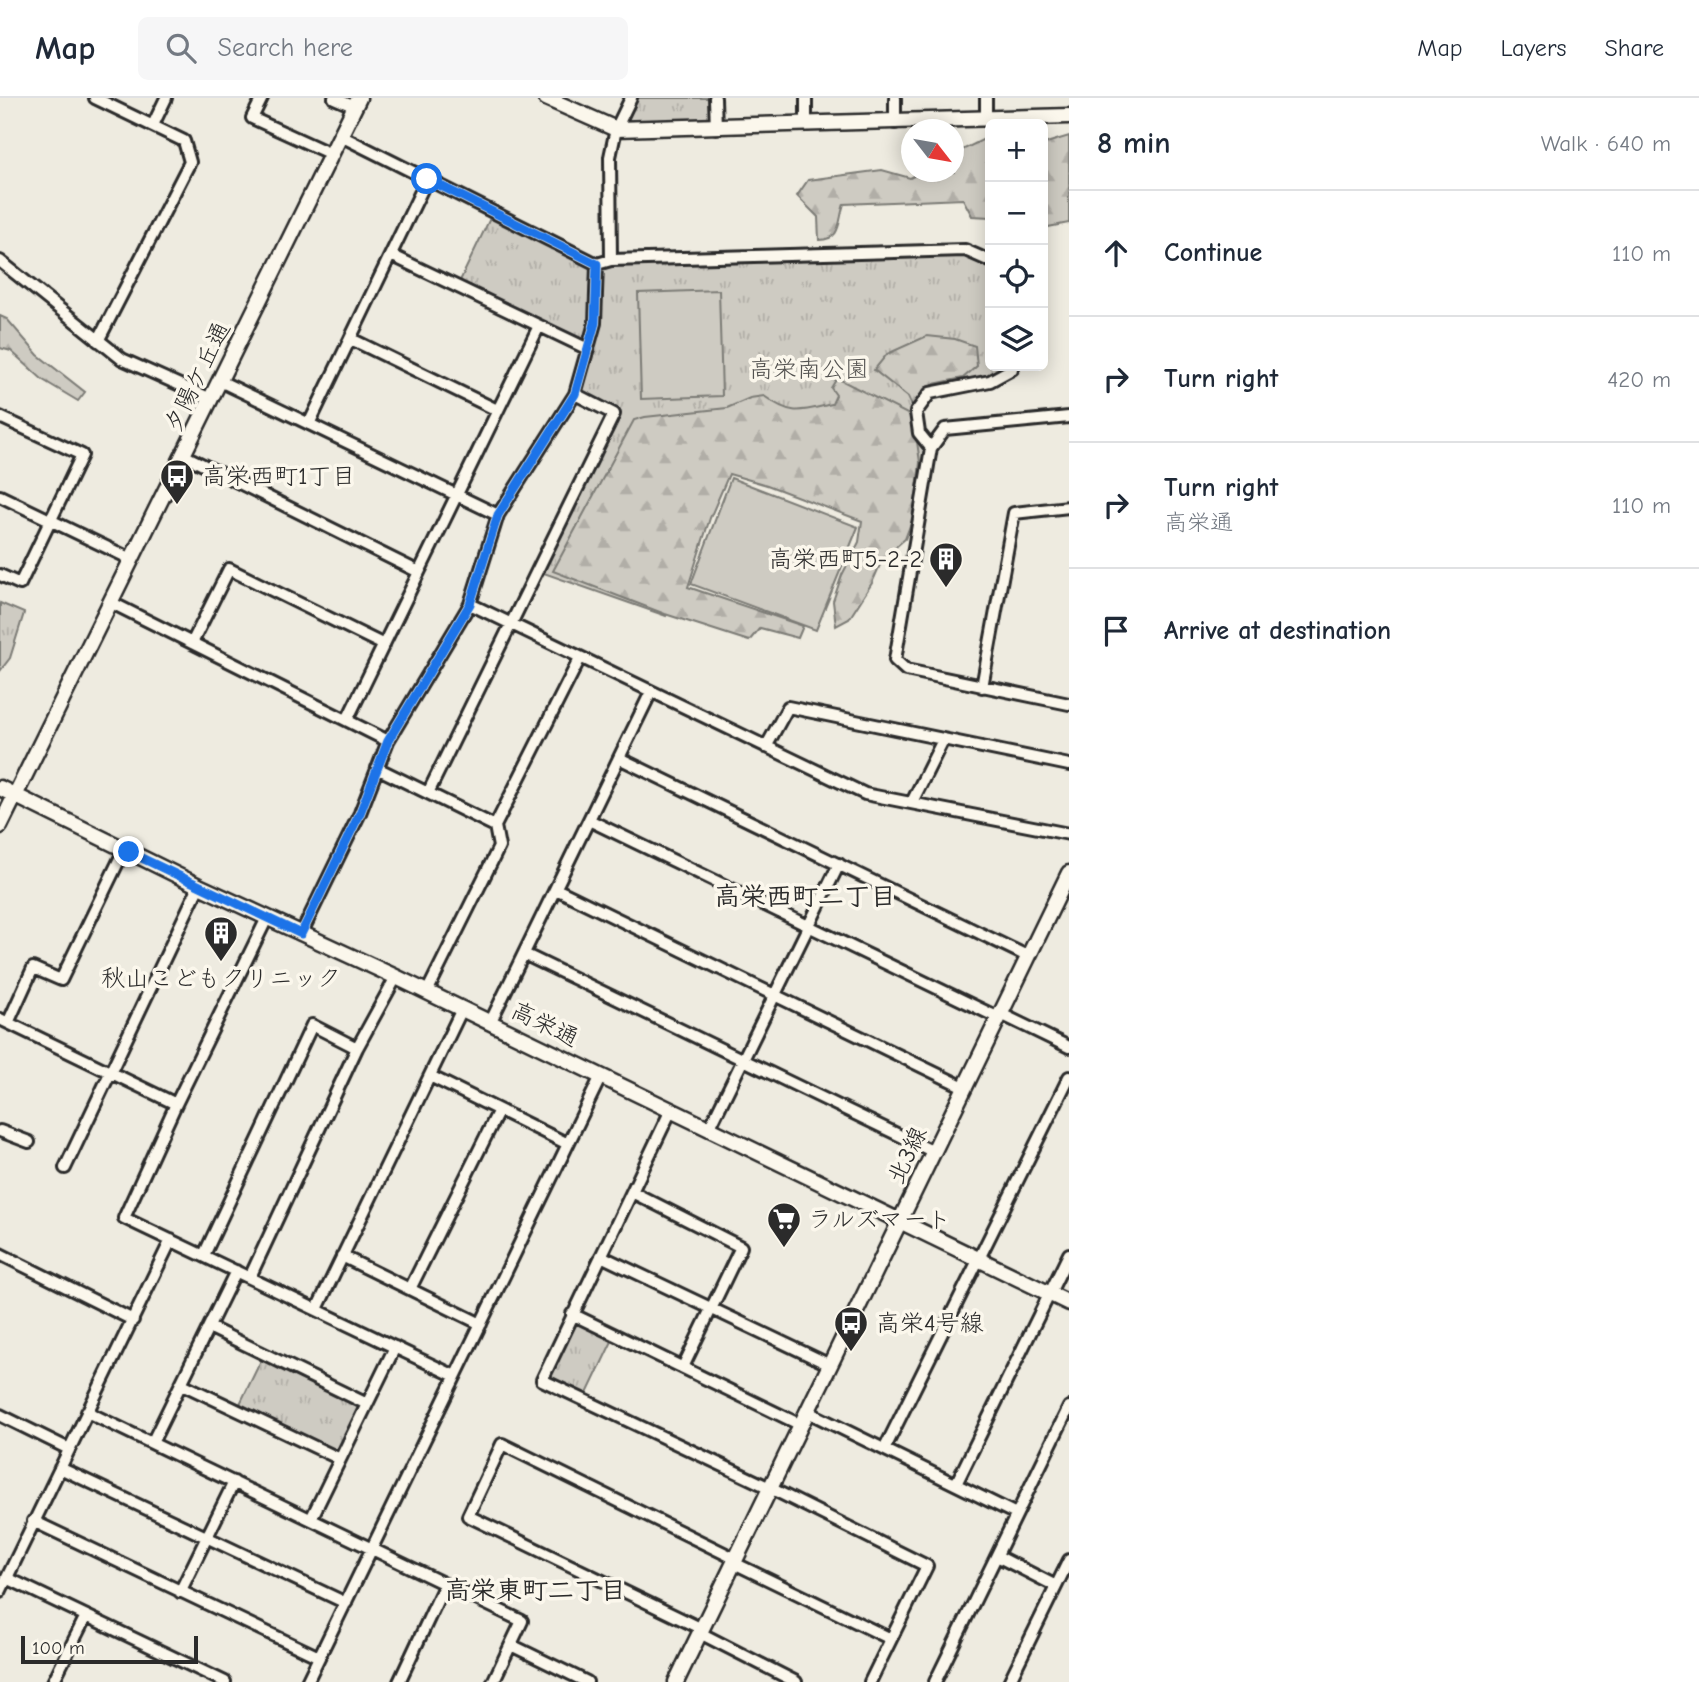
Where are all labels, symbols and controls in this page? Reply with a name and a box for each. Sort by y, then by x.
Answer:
search box [138,17,628,80]
text: Map [35,29,96,67]
icon: search [162,29,200,67]
text: Search here [218,33,353,63]
text: Map [1417,34,1463,62]
text: Layers [1501,34,1566,62]
text: Share [1604,34,1664,62]
north arrow [901,119,964,182]
map controls [985,119,1048,371]
button: + [985,119,1048,182]
text: 8 min [1097,126,1171,161]
text: Walk · 640 m [1541,130,1671,157]
route start [411,163,442,194]
button: − [985,182,1048,245]
icon: ahead [1097,234,1135,272]
text: Continue [1164,238,1262,268]
text: 110 m [1612,240,1671,267]
button: locate [985,245,1048,308]
button: layers [985,308,1048,371]
street label: 夕陽ケ丘通 [158,317,236,437]
park label: 高栄南公園 [749,355,869,383]
icon: right [1097,360,1135,398]
text: Turn right [1164,364,1278,394]
text: 420 m [1607,366,1671,393]
bus stop icon: 高栄西町1丁目 [158,457,196,506]
place label: 高栄西町1丁目 [202,462,356,490]
text: Turn right [1164,473,1278,503]
icon: right [1097,486,1135,524]
text: 110 m [1612,492,1671,519]
text: 高栄通 [1164,509,1233,536]
building icon: 高栄西町5-2-2 [927,540,965,589]
place label: 高栄西町5-2-2 [769,545,922,573]
icon: arrive [1097,612,1135,650]
text: Arrive at destination [1164,616,1391,646]
route end [113,836,144,867]
district label: 高栄西町二丁目 [714,882,896,912]
building icon: 秋山こどもクリニック [202,914,240,963]
place label: 秋山こどもクリニック [101,964,341,992]
street label: 高栄通 [507,996,583,1052]
street label: 北3線 [882,1122,932,1188]
supermarket icon: ラルズマート [765,1200,803,1249]
place label: ラルズマート [808,1205,951,1233]
bus stop icon: 高栄4号線 [832,1304,870,1353]
place label: 高栄4号線 [876,1309,984,1337]
district label: 高栄東町二丁目 [444,1576,626,1606]
scale bar [21,1633,198,1665]
text: 100 m [32,1637,85,1659]

